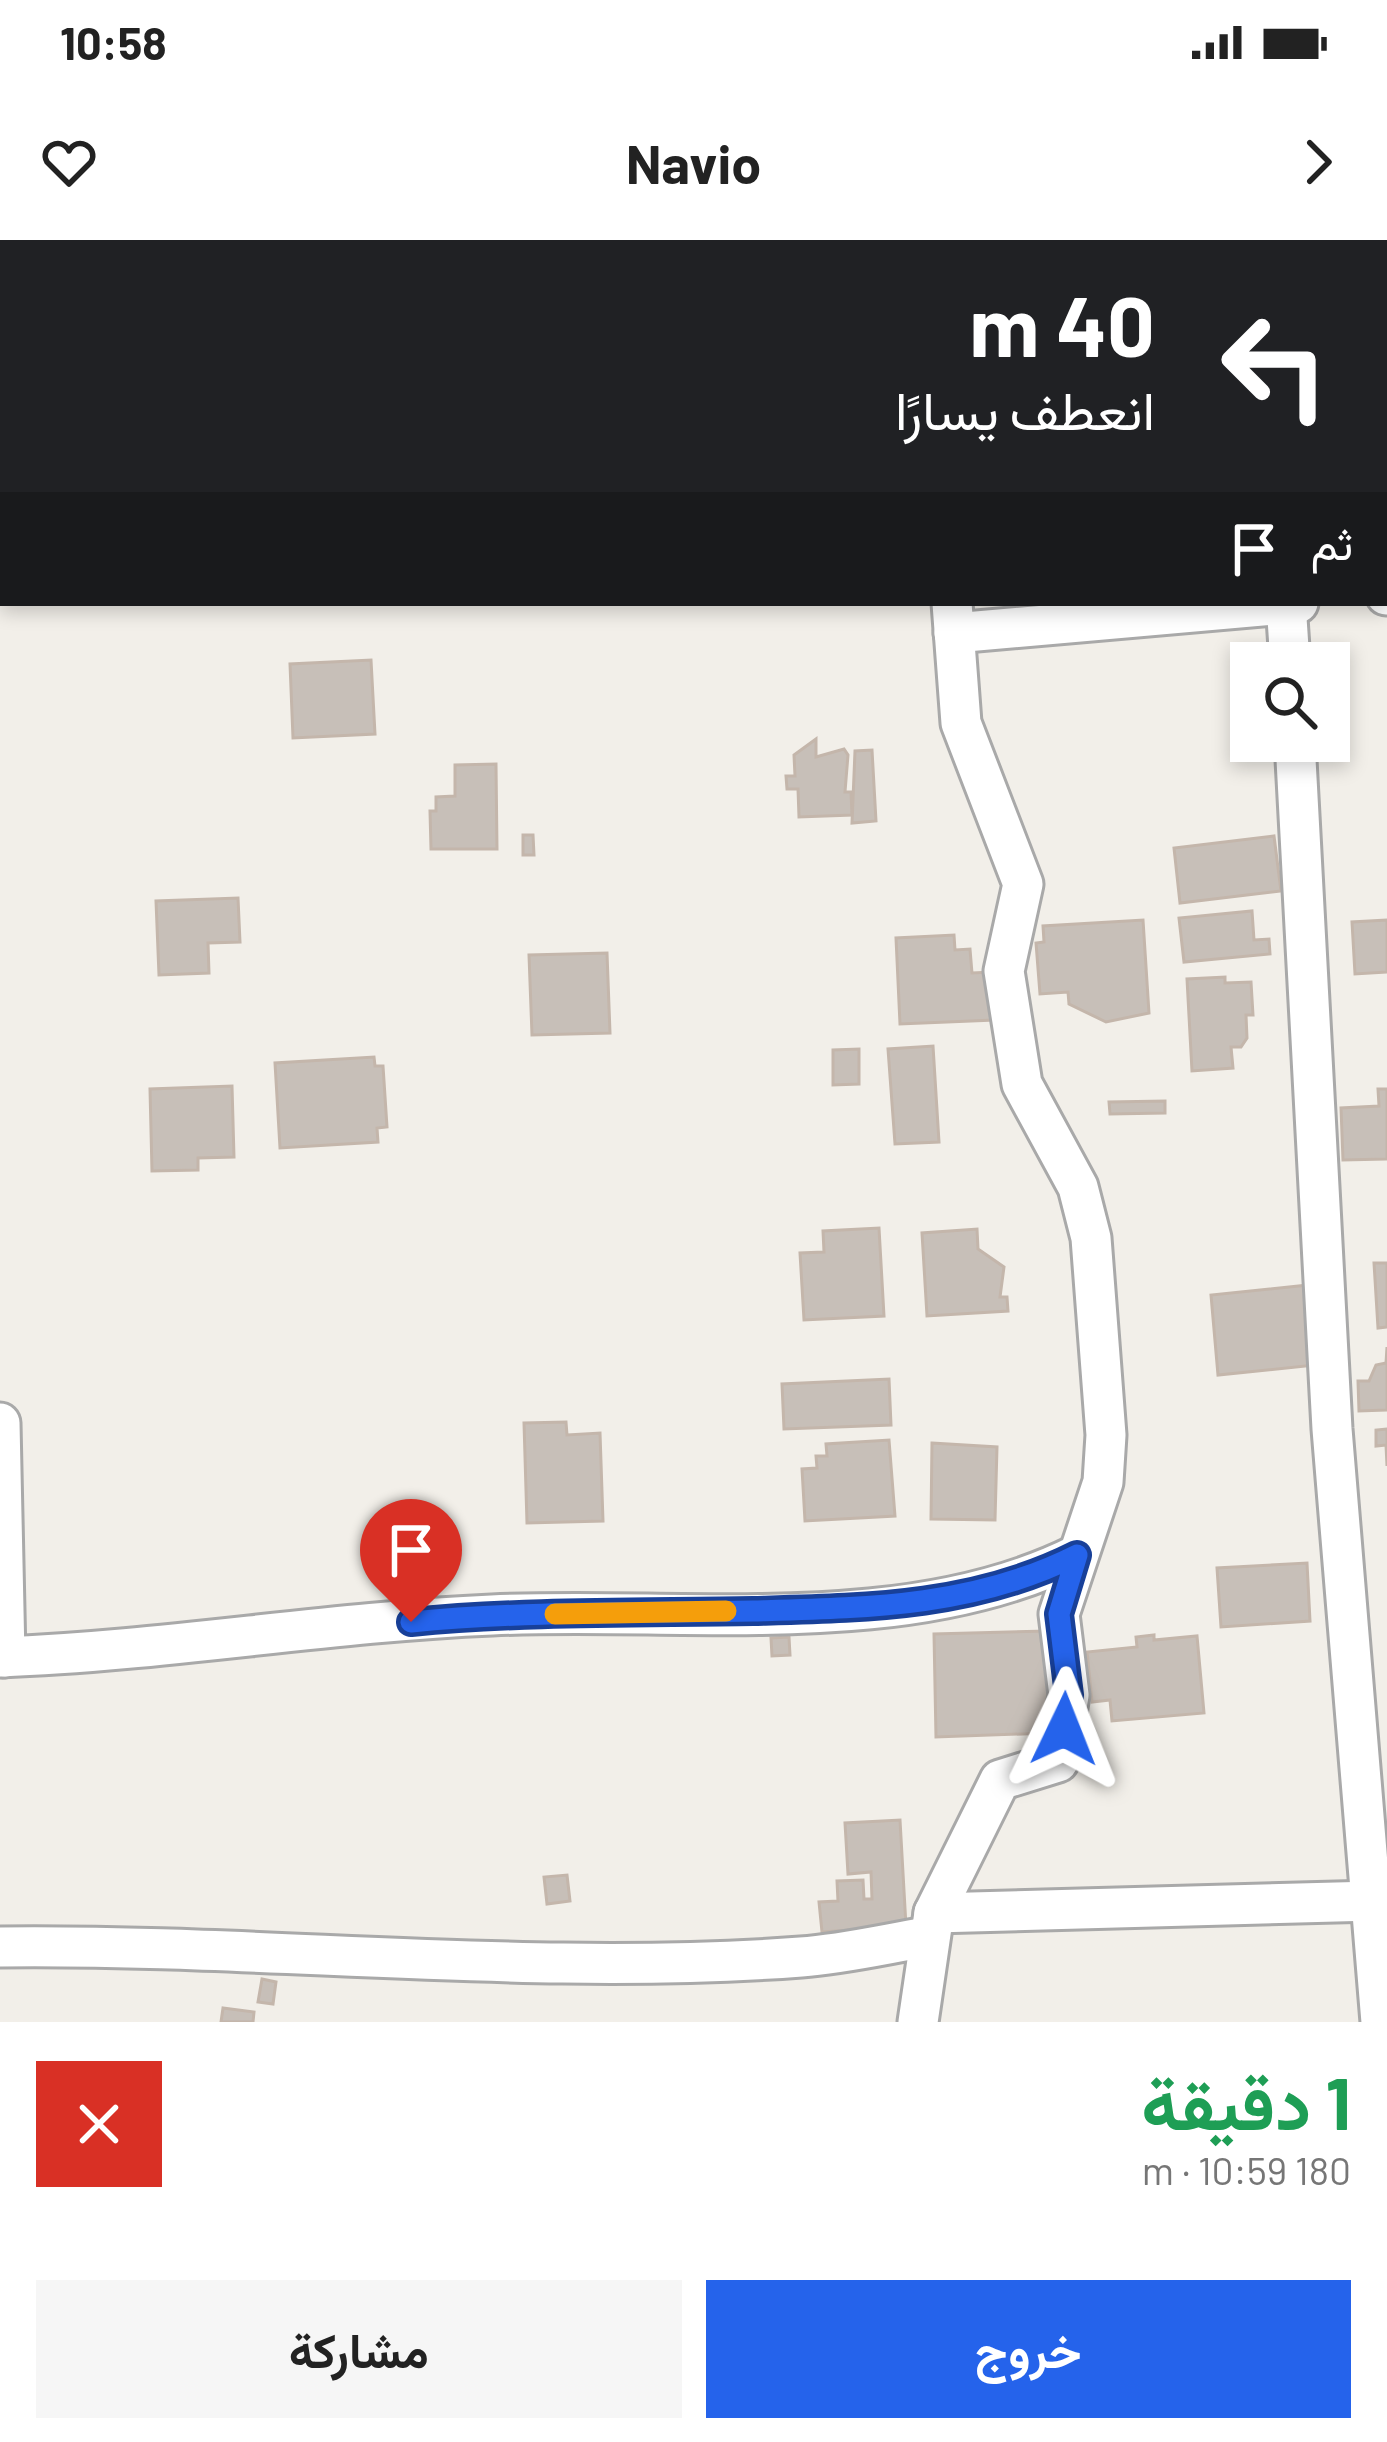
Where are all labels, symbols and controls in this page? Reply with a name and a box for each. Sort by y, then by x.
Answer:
text: 10:58 [60,15,167,69]
icon: heart [36,129,102,195]
icon: forward [1285,129,1351,195]
text: Navio [626,130,761,195]
text: 40 m [969,273,1155,374]
icon: left [1197,288,1353,444]
text: انعطف يسارًا [895,376,1155,441]
text: ثم [1311,515,1353,569]
icon: arrive [1221,516,1287,582]
map controls [1230,642,1350,762]
button: search [1230,642,1350,762]
pin [360,1499,462,1622]
icon: arrive [378,1517,444,1583]
position arrow [1001,1666,1127,1792]
text: 1 دقيقة [1141,2058,1351,2144]
button: close [36,2061,162,2187]
text: 180 m · 10:59 [1142,2146,1351,2193]
button: مشاركة [36,2280,682,2418]
button: خروج [706,2280,1351,2418]

